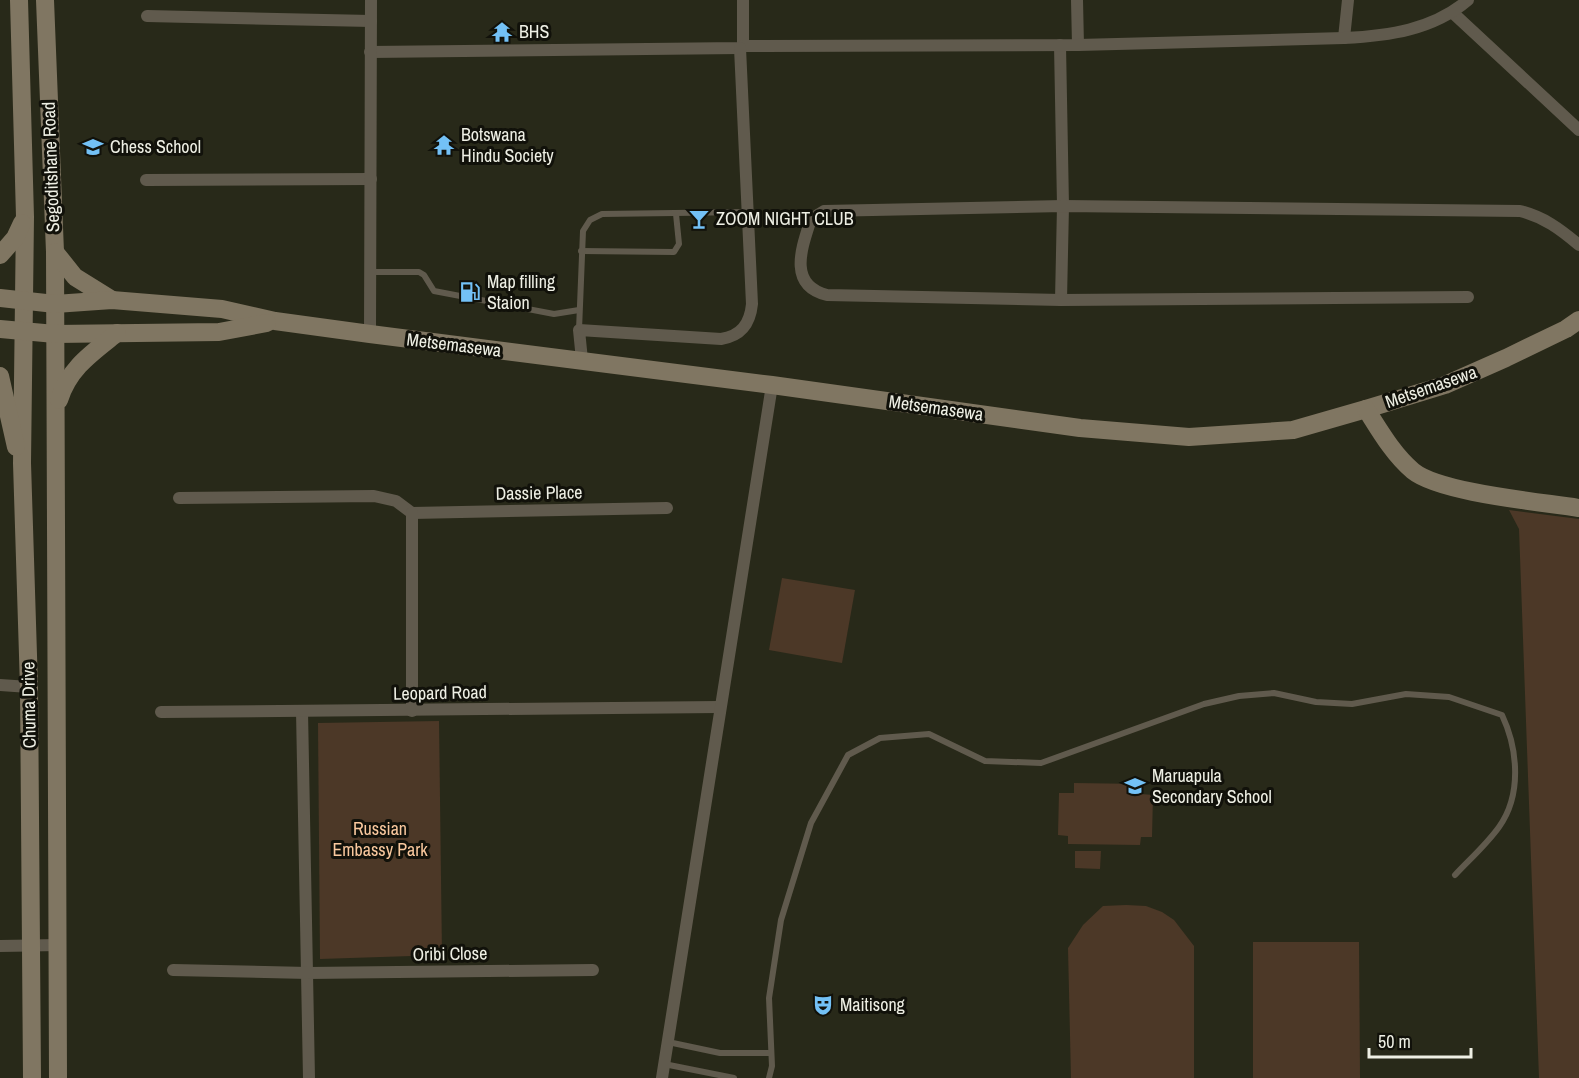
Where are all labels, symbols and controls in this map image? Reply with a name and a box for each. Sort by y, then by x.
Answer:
place label: BHS [519,19,550,44]
temple icon: BHS [490,20,514,44]
street label: Segoditshane Road [36,101,65,233]
place label: Botswana Hindu Society [461,122,554,168]
temple icon: Botswana Hindu Society [432,133,456,157]
place label: Chess School [110,134,201,159]
school or university icon: Chess School [81,135,105,159]
place label: ZOOM NIGHT CLUB [716,206,854,231]
bar icon: ZOOM NIGHT CLUB [687,207,711,231]
place label: Map filling Staion [487,269,556,315]
fuel station icon: Map filling Staion [458,280,482,304]
street label: Metsemasewa [405,326,503,363]
street label: Metsemasewa [1382,359,1480,414]
street label: Metsemasewa [887,389,985,427]
street label: Dassie Place [495,479,583,506]
street label: Chuma Drive [15,661,42,749]
street label: Leopard Road [393,679,487,706]
place label: Maruapula Secondary School [1152,763,1272,809]
school or university icon: Maruapula Secondary School [1123,774,1147,798]
park label: Russian Embassy Park [332,816,428,862]
street label: Oribi Close [412,940,488,967]
place label: Maitisong [840,992,906,1017]
theatre icon: Maitisong [811,993,835,1017]
scale bar [1369,1021,1471,1059]
text: 50 m [1378,1029,1411,1054]

